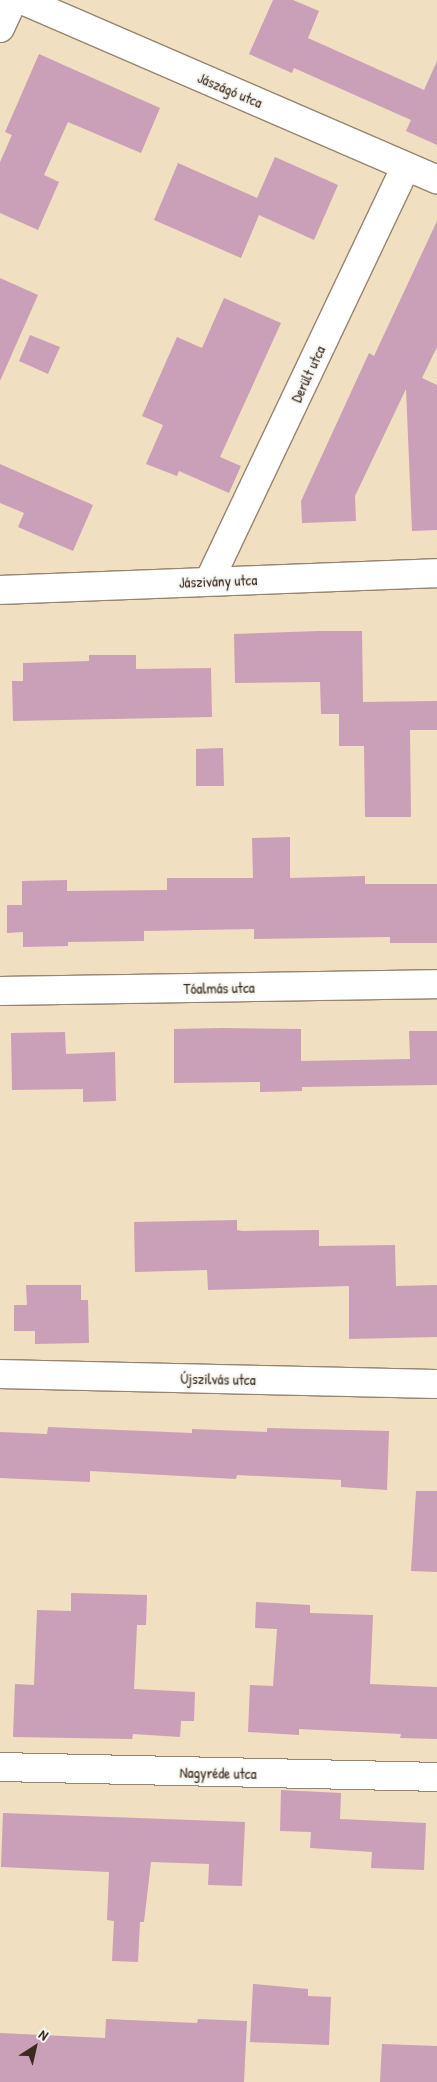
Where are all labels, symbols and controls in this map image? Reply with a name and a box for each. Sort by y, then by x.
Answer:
street label: Jászágó utca [195,68,265,112]
street label: Derült utca [287,343,329,405]
street label: Jászivány utca [179,571,257,591]
street label: Tóalmás utca [183,978,255,998]
street label: Újszilvás utca [180,1369,256,1389]
street label: Nagyréde utca [179,1763,257,1783]
north arrow [10,2022,60,2072]
text: N [35,2024,52,2044]

